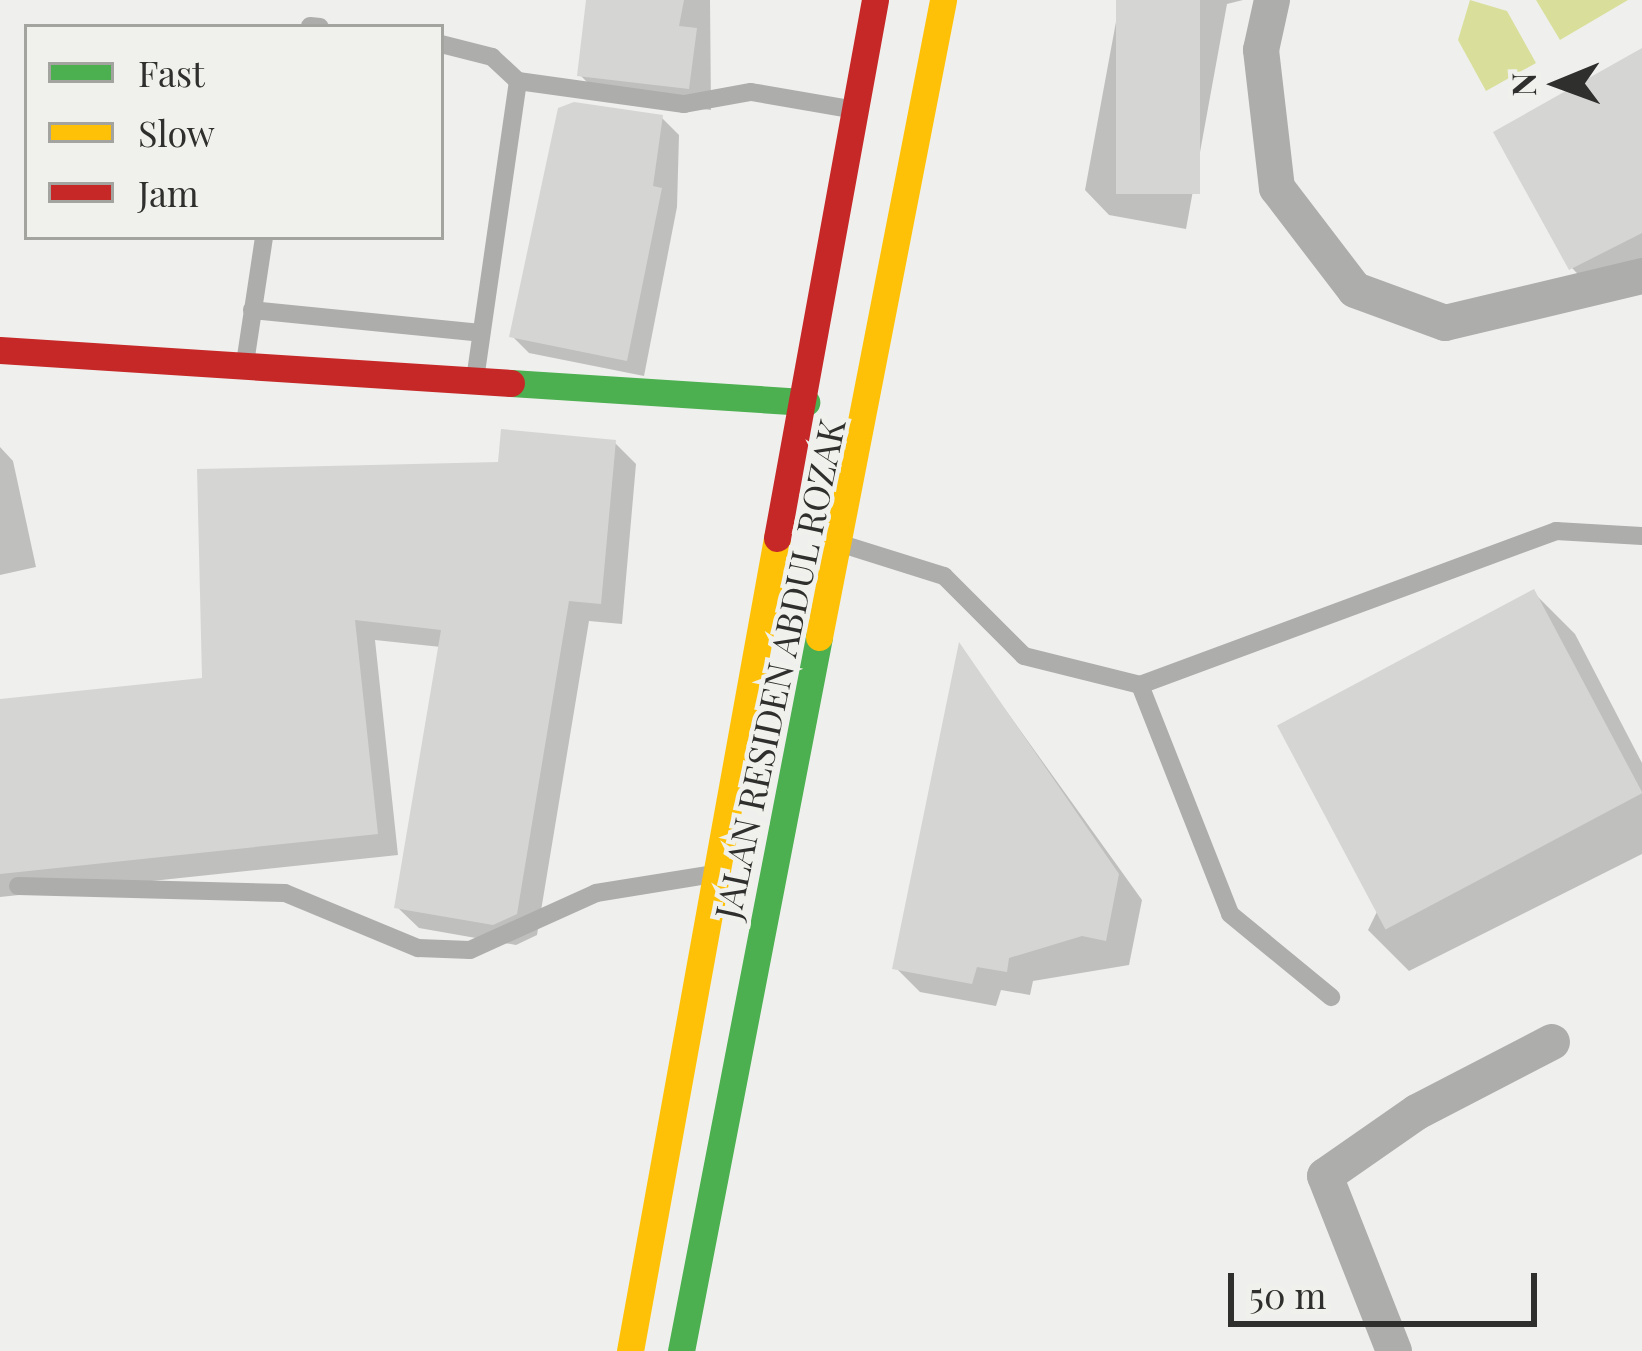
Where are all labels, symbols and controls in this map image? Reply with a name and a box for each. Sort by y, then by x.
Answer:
legend [24,24,444,240]
north arrow [1498,24,1618,144]
text: Fast [138,48,205,96]
text: N [1500,72,1544,97]
text: Slow [138,108,215,156]
text: Jam [138,168,199,216]
street label: JALAN RESIDEN ABDUL ROZAK [705,414,853,924]
scale bar [1234,1249,1543,1323]
text: 50 m [1249,1270,1326,1318]

